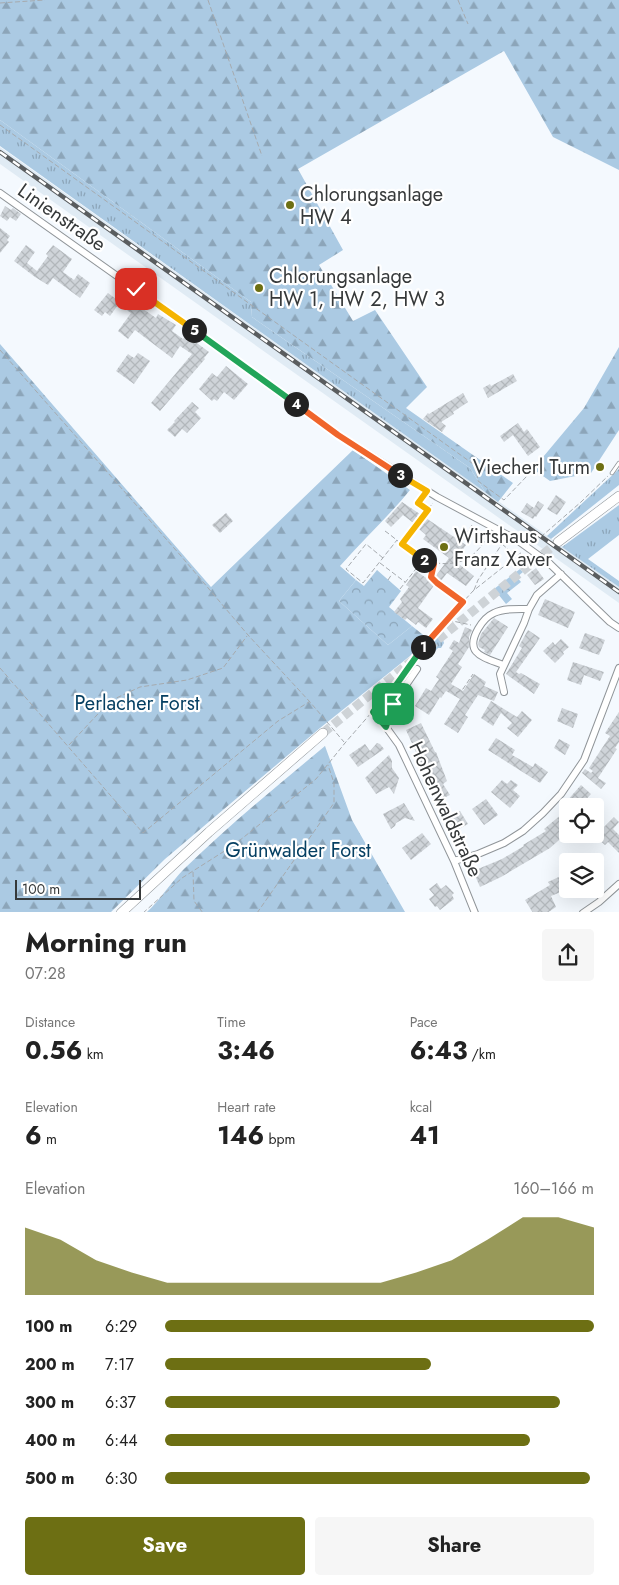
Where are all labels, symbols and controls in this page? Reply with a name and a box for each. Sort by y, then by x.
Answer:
street label: Linienstraße [12,176,112,258]
place label: Chlorungsanlage HW 4 [300,180,443,232]
marker: Chlorungsanlage HW 4 [284,199,296,211]
place label: Chlorungsanlage HW 1, HW 2, HW 3 [269,262,445,314]
pin [115,268,157,310]
icon: check [122,275,150,303]
marker: Chlorungsanlage HW 1, HW 2, HW 3 [253,282,265,294]
pin: 5 [182,318,206,342]
text: 5 [190,320,199,340]
pin: 4 [284,392,308,416]
text: 4 [292,394,301,414]
place label: Viecherl Turm [473,453,590,482]
marker: Viecherl Turm [594,461,606,473]
pin: 3 [388,462,412,488]
text: 3 [396,465,405,485]
place label: Wirtshaus Franz Xaver [454,522,552,574]
marker: Wirtshaus Franz Xaver [438,541,450,553]
pin: 2 [412,548,436,572]
text: 2 [420,550,429,570]
pin: 1 [410,634,436,660]
text: 1 [420,637,427,657]
pin [372,683,414,725]
park label: Perlacher Forst [75,689,200,718]
icon: arrive [379,690,407,718]
street label: Hohenwaldstraße [401,737,490,882]
map controls [559,798,604,898]
button: locate [559,798,604,843]
park label: Grünwalder Forst [225,836,371,865]
button: layers [559,853,604,898]
scale bar [15,878,141,901]
text: 100 m [22,879,60,899]
text: Morning run [25,922,187,963]
button: share [542,929,594,981]
text: 07:28 [25,962,66,985]
text: Distance [25,1012,75,1032]
text: Time [217,1012,246,1032]
text: Pace [410,1012,438,1032]
text: 0.56 [25,1032,82,1068]
text: 3:46 [217,1032,275,1068]
text: 6:43 [410,1032,467,1068]
text: km [82,1044,104,1064]
text: /km [467,1044,496,1064]
text: Elevation [25,1097,78,1117]
text: Heart rate [217,1097,276,1117]
text: kcal [410,1097,432,1117]
text: 6 [25,1117,42,1153]
text: 146 [217,1117,264,1153]
text: 41 [410,1117,440,1153]
text: m [42,1129,57,1149]
text: bpm [264,1129,295,1149]
text: Elevation [25,1177,85,1200]
text: 160–166 m [513,1177,594,1200]
text: 100 m [25,1315,72,1338]
text: 6:29 [105,1315,137,1338]
text: 200 m [25,1353,75,1376]
text: 7:17 [105,1353,134,1376]
text: 300 m [25,1391,74,1414]
text: 6:37 [105,1391,136,1414]
text: 400 m [25,1429,75,1452]
text: 6:44 [105,1429,138,1452]
text: 500 m [25,1467,74,1490]
text: 6:30 [105,1467,137,1490]
button: Save [25,1517,305,1575]
button: Share [315,1517,594,1575]

